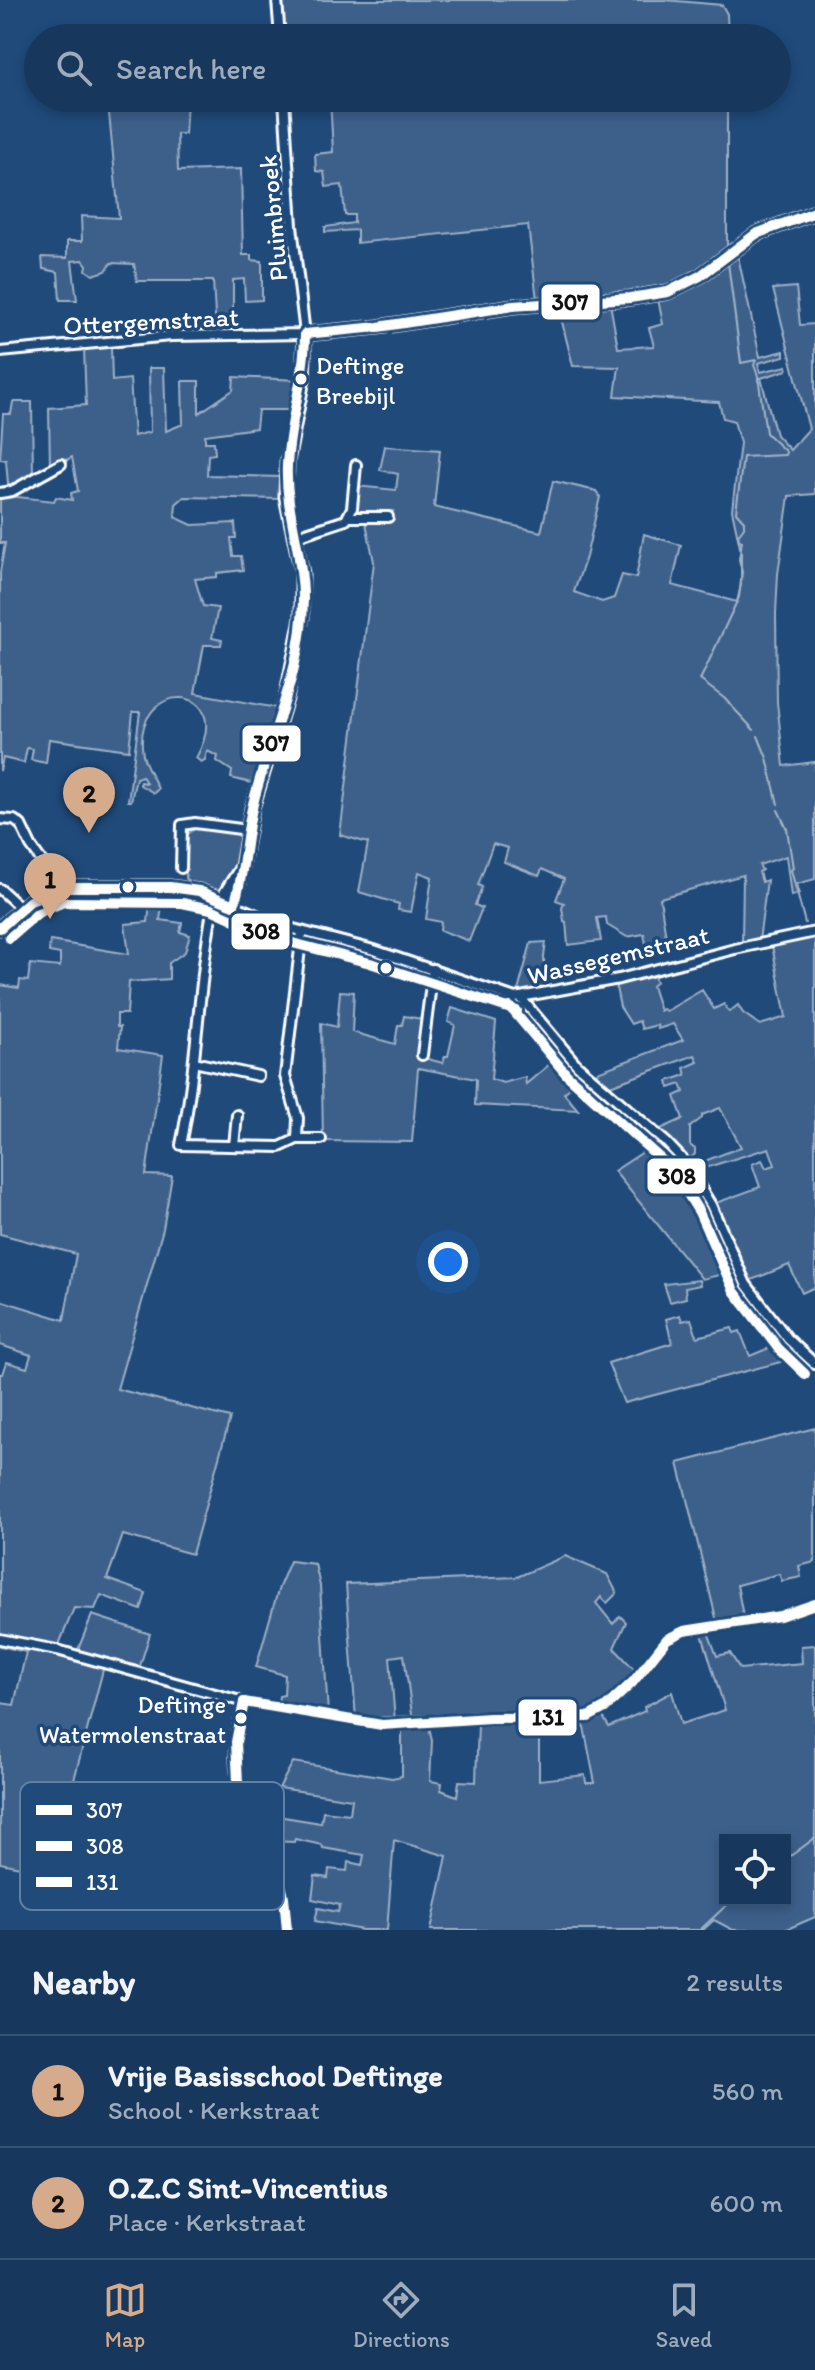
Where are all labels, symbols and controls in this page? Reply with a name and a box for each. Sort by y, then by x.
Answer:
search box [24,24,791,112]
icon: search [52,46,96,90]
text: Search here [116,50,266,87]
street label: Pluimbroek [252,153,294,283]
line badge: 307 [540,283,601,321]
text: 307 [552,289,588,316]
street label: Ottergemstraat [62,300,240,342]
place label: Deftinge Breebijl [316,351,404,410]
marker: Deftinge Breebijl [293,371,309,387]
line badge: 307 [241,724,302,763]
text: 307 [253,730,289,757]
pin: 2 [63,767,115,833]
pin: 1 [24,853,76,919]
unlabelled marker [120,879,136,895]
line badge: 308 [230,912,291,951]
text: 308 [242,918,280,945]
street label: Wassegemstraat [524,918,712,991]
unlabelled marker [378,960,394,976]
line badge: 308 [646,1157,707,1195]
text: 308 [658,1163,696,1190]
your location [428,1242,468,1282]
place label: Deftinge Watermolenstraat [39,1690,226,1749]
line badge: 131 [517,1698,578,1737]
text: 131 [532,1704,565,1731]
marker: Deftinge Watermolenstraat [233,1710,249,1726]
legend [20,1782,284,1910]
text: 307 [86,1797,123,1824]
text: 308 [86,1833,124,1860]
map controls [719,1834,791,1906]
button: locate [719,1834,791,1906]
text: 131 [86,1869,118,1896]
text: Nearby [32,1962,135,2003]
text: 2 results [686,1966,783,1998]
text: Vrije Basisschool Deftinge [108,2057,443,2094]
text: 1 [52,2075,64,2107]
text: 560 m [712,2075,783,2107]
text: School · Kerkstraat [108,2094,320,2126]
text: O.Z.C Sint-Vincentius [108,2169,388,2206]
text: 2 [51,2187,65,2219]
text: 600 m [709,2187,783,2219]
text: Place · Kerkstraat [108,2206,306,2238]
tab: Map [103,2278,147,2353]
tab: Directions [353,2278,450,2353]
tab: Saved [656,2278,712,2353]

